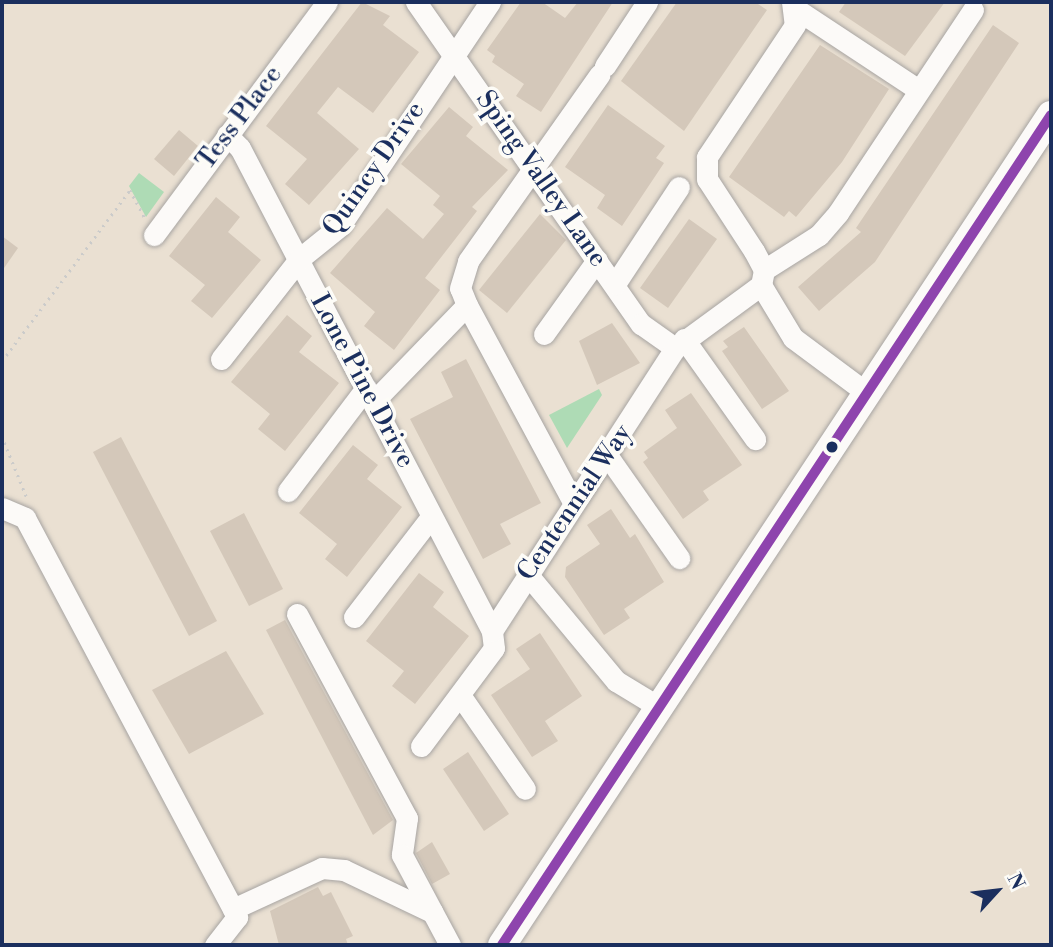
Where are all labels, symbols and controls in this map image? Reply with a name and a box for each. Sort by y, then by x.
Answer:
street label: Tess Place [191,60,289,176]
street label: Sping Valley Lane [469,85,613,273]
street label: Quincy Drive [316,96,432,242]
street label: Lone Pine Drive [303,289,421,473]
street label: Centennial Way [511,419,639,587]
unlabelled marker [825,440,839,454]
north arrow [962,856,1032,926]
text: N [1002,869,1030,894]

